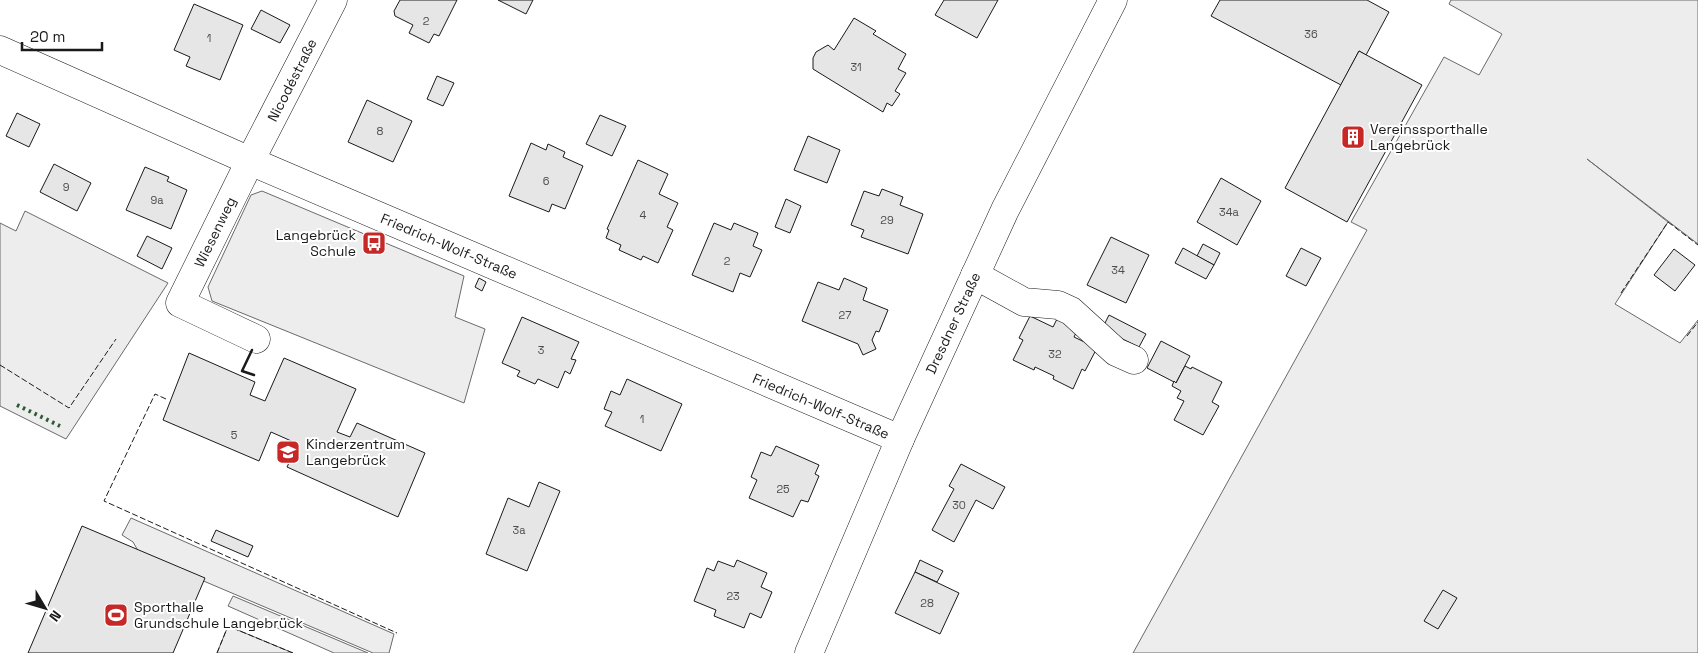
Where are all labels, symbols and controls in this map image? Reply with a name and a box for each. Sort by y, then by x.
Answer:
house number: 2 [423,14,430,28]
scale bar [22,20,102,52]
text: 20 m [30,27,65,46]
house number: 36 [1304,27,1318,41]
house number: 1 [207,31,211,45]
street label: Nicodéstraße [263,35,321,125]
house number: 31 [850,60,862,74]
place label: Vereinssporthalle Langebrück [1370,120,1488,154]
house number: 8 [377,124,384,138]
building icon: Vereinssporthalle Langebrück [1340,124,1366,150]
house number: 6 [543,174,550,188]
house number: 9 [63,180,70,194]
house number: 9a [150,193,164,207]
street label: Wiesenweg [190,194,240,270]
house number: 34a [1219,205,1240,219]
house number: 4 [640,208,647,222]
street label: Friedrich-Wolf-Straße [378,209,520,283]
house number: 29 [880,213,894,227]
place label: Langebrück Schule [276,226,356,260]
bus stop icon: Langebrück Schule [361,230,387,256]
house number: 2 [724,254,731,268]
house number: 34 [1111,263,1125,277]
street label: Dresdner Straße [922,269,984,377]
house number: 27 [839,308,851,322]
house number: 3 [538,343,545,357]
house number: 32 [1048,347,1062,361]
street label: Friedrich-Wolf-Straße [750,369,892,443]
house number: 1 [640,412,644,426]
house number: 5 [231,428,238,442]
place label: Kinderzentrum Langebrück [306,435,405,469]
school or university icon: Kinderzentrum Langebrück [275,439,301,465]
house number: 25 [776,482,790,496]
house number: 30 [952,498,966,512]
house number: 3a [513,523,526,537]
north arrow [20,583,70,633]
house number: 23 [726,589,740,603]
house number: 28 [920,596,934,610]
place label: Sporthalle Grundschule Langebrück [134,598,304,632]
sports icon: Sporthalle Grundschule Langebrück [103,602,129,628]
text: N [45,607,65,625]

